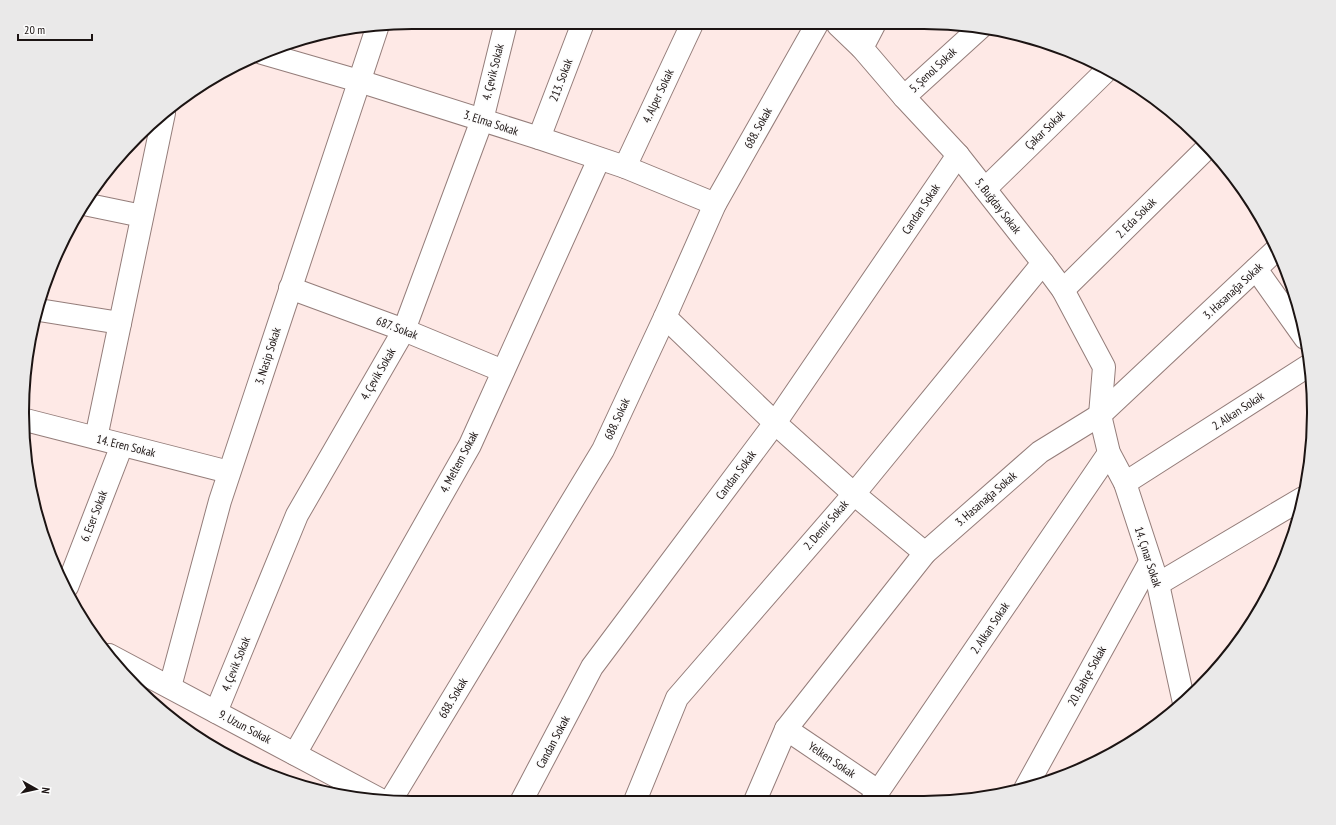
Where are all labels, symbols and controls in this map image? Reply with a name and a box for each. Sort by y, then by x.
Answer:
scale bar [18,16,92,42]
text: 20 m [24,22,45,37]
street label: 4. Çevik Sokak [478,42,507,102]
street label: 5. Şenol Sokak [906,44,960,95]
street label: 213. Sokak [546,56,576,103]
street label: 4. Alper Sokak [639,66,677,125]
street label: 688. Sokak [740,104,775,151]
street label: 3. Elma Sokak [462,107,521,139]
street label: Çakar Sokak [1022,107,1068,152]
street label: 5. Buğday Sokak [972,175,1025,237]
street label: Candan Sokak [898,180,943,237]
street label: 2. Eda Sokak [1112,194,1159,241]
street label: 3. Hasanağa Sokak [1200,259,1266,322]
street label: 687. Sokak [374,313,420,342]
street label: 3. Nasip Sokak [251,325,284,386]
street label: 4. Çevik Sokak [357,345,399,403]
street label: 2. Alkan Sokak [1209,388,1267,433]
street label: 688. Sokak [600,395,633,442]
street label: 4. Meltem Sokak [436,428,481,495]
street label: 14. Eren Sokak [95,431,158,460]
street label: Candan Sokak [712,447,759,502]
street label: 3. Hasanağa Sokak [952,468,1020,529]
street label: 6. Eser Sokak [77,488,110,544]
street label: 2. Demir Sokak [800,496,852,553]
street label: 14. Çınar Sokak [1132,525,1165,590]
street label: 2. Alkan Sokak [967,599,1013,656]
street label: 4. Çevik Sokak [218,634,253,693]
street label: 20. Bahçe Sokak [1064,643,1109,708]
street label: 688. Sokak [435,675,471,721]
street label: 9. Uzun Sokak [216,706,274,747]
street label: Candan Sokak [532,712,573,771]
street label: Yelken Sokak [806,738,859,781]
north arrow [16,769,56,809]
text: N [39,786,53,794]

